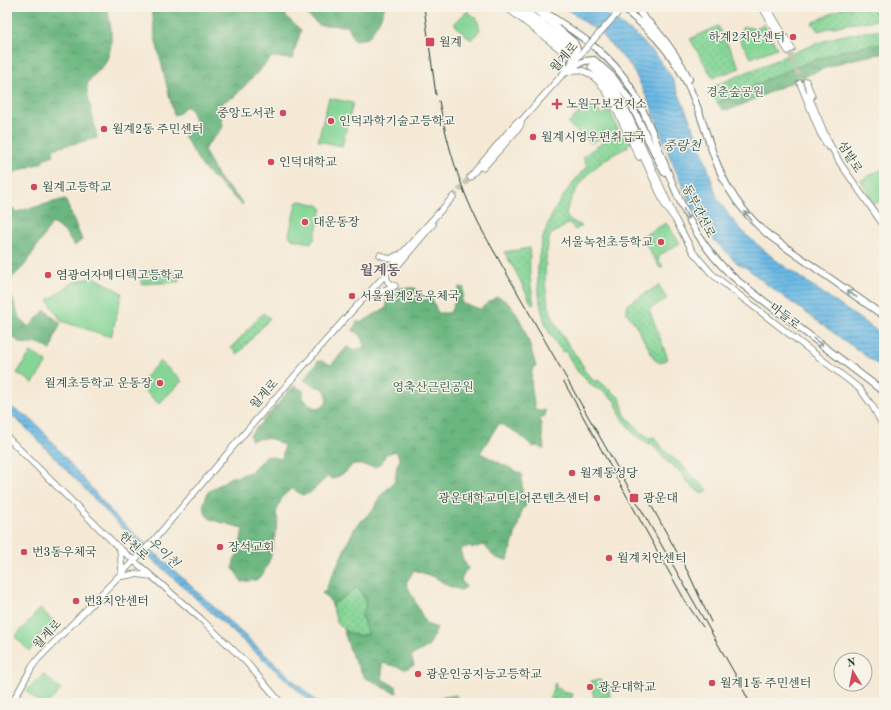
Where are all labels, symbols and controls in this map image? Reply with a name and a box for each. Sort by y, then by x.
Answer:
place label: 하계2치안센터 [708,31,785,44]
marker: 하계2치안센터 [788,32,798,42]
marker: 월계 [424,36,436,48]
place label: 월계 [439,36,462,49]
street label: 월계로 [548,40,581,75]
park label: 경춘숲공원 [706,85,764,99]
marker: 노원구보건지소 [551,98,563,110]
place label: 노원구보건지소 [566,98,648,111]
place label: 중앙도서관 [217,107,275,120]
marker: 중앙도서관 [278,108,288,118]
place label: 인덕과학기술고등학교 [339,115,455,128]
marker: 인덕과학기술고등학교 [326,116,336,126]
place label: 월계2동 주민센터 [112,123,203,136]
marker: 월계2동 주민센터 [99,124,109,134]
place label: 월계시영우편취급국 [541,131,646,144]
marker: 월계시영우편취급국 [528,132,538,142]
water label: 중랑천 [663,138,702,153]
street label: 섬밭로 [835,139,865,176]
place label: 인덕대학교 [279,156,337,169]
marker: 인덕대학교 [266,157,276,167]
place label: 월계고등학교 [42,181,112,194]
marker: 월계고등학교 [29,182,39,192]
street label: 동부간선로 [680,182,718,240]
one-way arrow [683,208,690,220]
one-way arrow [744,210,753,221]
place label: 대운동장 [313,216,360,229]
marker: 대운동장 [300,217,310,227]
place label: 서울녹천초등학교 [560,236,653,249]
marker: 서울녹천초등학교 [656,237,666,247]
district label: 월계동 [360,262,401,278]
place label: 염광여자메디텍고등학교 [56,269,184,282]
marker: 염광여자메디텍고등학교 [43,270,53,280]
place label: 서울월계2동우체국 [360,290,460,303]
one-way arrow [847,290,858,298]
marker: 서울월계2동우체국 [347,291,357,301]
street label: 마들로 [767,301,803,332]
one-way arrow [813,337,824,346]
place label: 월계초등학교 운동장 [44,377,152,390]
street label: 월계로 [248,377,281,412]
marker: 월계초등학교 운동장 [155,378,165,388]
park label: 영축산근린공원 [392,380,474,394]
place label: 월계동성당 [580,467,638,480]
marker: 월계동성당 [567,468,577,478]
place label: 광운대학교미디어콘텐츠센터 [438,492,589,505]
marker: 광운대 [628,492,640,504]
place label: 광운대 [643,492,678,505]
marker: 광운대학교미디어콘텐츠센터 [592,493,602,503]
street label: 한천로 [117,530,151,563]
water label: 우이천 [145,534,184,572]
place label: 장석교회 [228,541,274,554]
marker: 장석교회 [215,542,225,552]
place label: 번3동우체국 [32,546,97,559]
marker: 번3동우체국 [19,547,29,557]
place label: 월계치안센터 [617,552,687,565]
marker: 월계치안센터 [604,553,614,563]
place label: 번3치안센터 [84,595,149,608]
marker: 번3치안센터 [71,596,81,606]
street label: 월계로 [31,617,64,651]
north arrow [833,652,873,692]
text: N [846,657,857,670]
place label: 광운인공지능고등학교 [426,668,542,681]
marker: 광운인공지능고등학교 [413,669,423,679]
place label: 월계1동 주민센터 [720,677,811,690]
marker: 월계1동 주민센터 [707,678,717,688]
place label: 광운대학교 [598,681,656,694]
marker: 광운대학교 [585,682,595,692]

